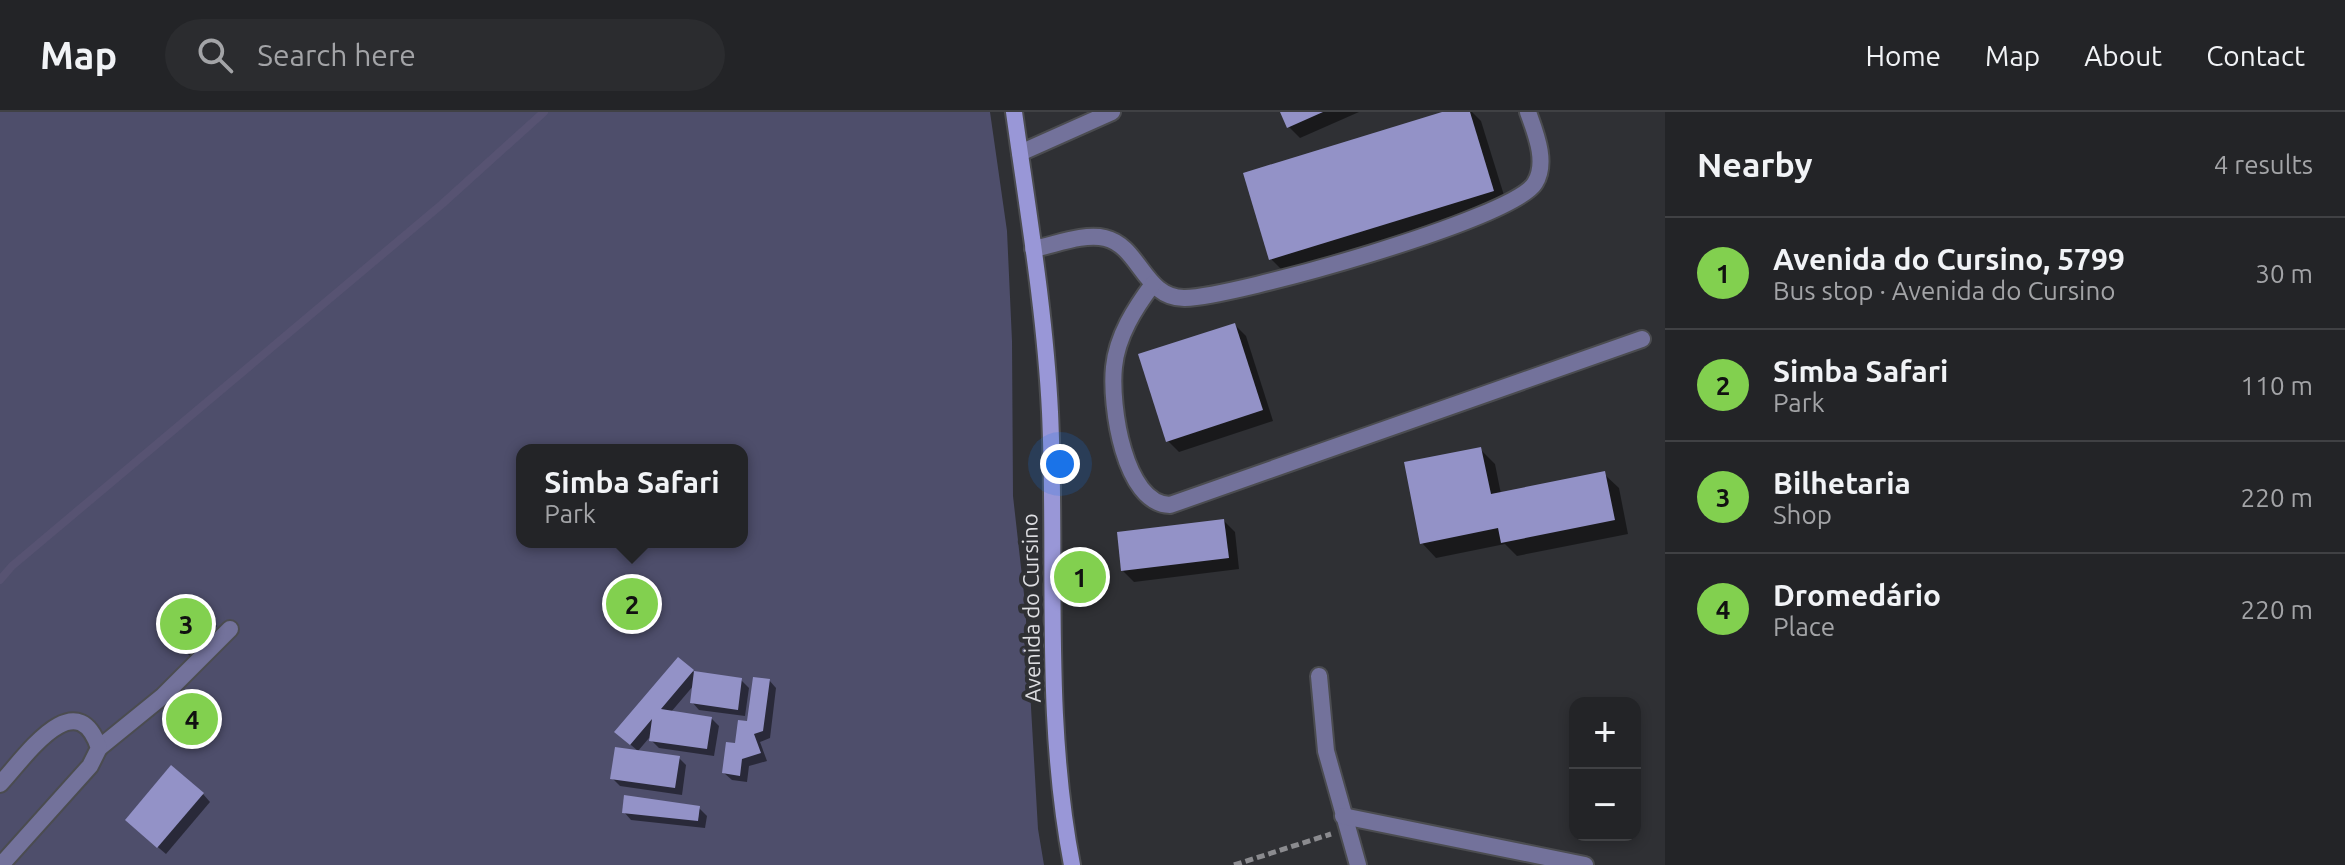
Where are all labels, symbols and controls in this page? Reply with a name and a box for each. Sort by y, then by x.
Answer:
search box [165,19,725,91]
icon: search [193,33,237,77]
text: Map [40,34,117,76]
text: Search here [257,38,416,72]
text: Home [1866,40,1941,71]
text: Map [1985,40,2040,71]
text: About [2084,40,2162,71]
text: Contact [2206,40,2305,71]
text: Nearby [1697,145,1812,183]
text: 4 results [2214,150,2313,179]
text: Avenida do Cursino, 5799 [1773,242,2125,276]
text: 1 [1716,259,1730,288]
text: 30 m [2255,259,2313,288]
text: Bus stop · Avenida do Cursino [1773,276,2115,305]
text: Simba Safari [1773,354,1948,388]
text: 2 [1716,371,1730,400]
text: 110 m [2241,371,2313,400]
text: Park [1773,388,1825,417]
popup [516,444,748,548]
your location [1040,444,1080,484]
text: Simba Safari [544,465,720,499]
text: Bilhetaria [1773,466,1911,500]
text: 3 [1716,483,1730,512]
text: 220 m [2241,483,2313,512]
text: Park [544,499,596,528]
text: Shop [1773,500,1832,529]
street label: Avenida do Cursino [1016,513,1045,703]
pin: 1 [1054,547,1106,607]
pin: 2 [606,574,658,634]
text: Dromedário [1773,578,1941,612]
pin: 3 [160,594,212,654]
text: 4 [1716,595,1730,624]
text: 220 m [2241,595,2313,624]
text: Place [1773,612,1835,641]
pin: 4 [166,689,218,749]
map controls [1569,697,1641,841]
button: + [1569,697,1641,769]
button: − [1569,769,1641,841]

